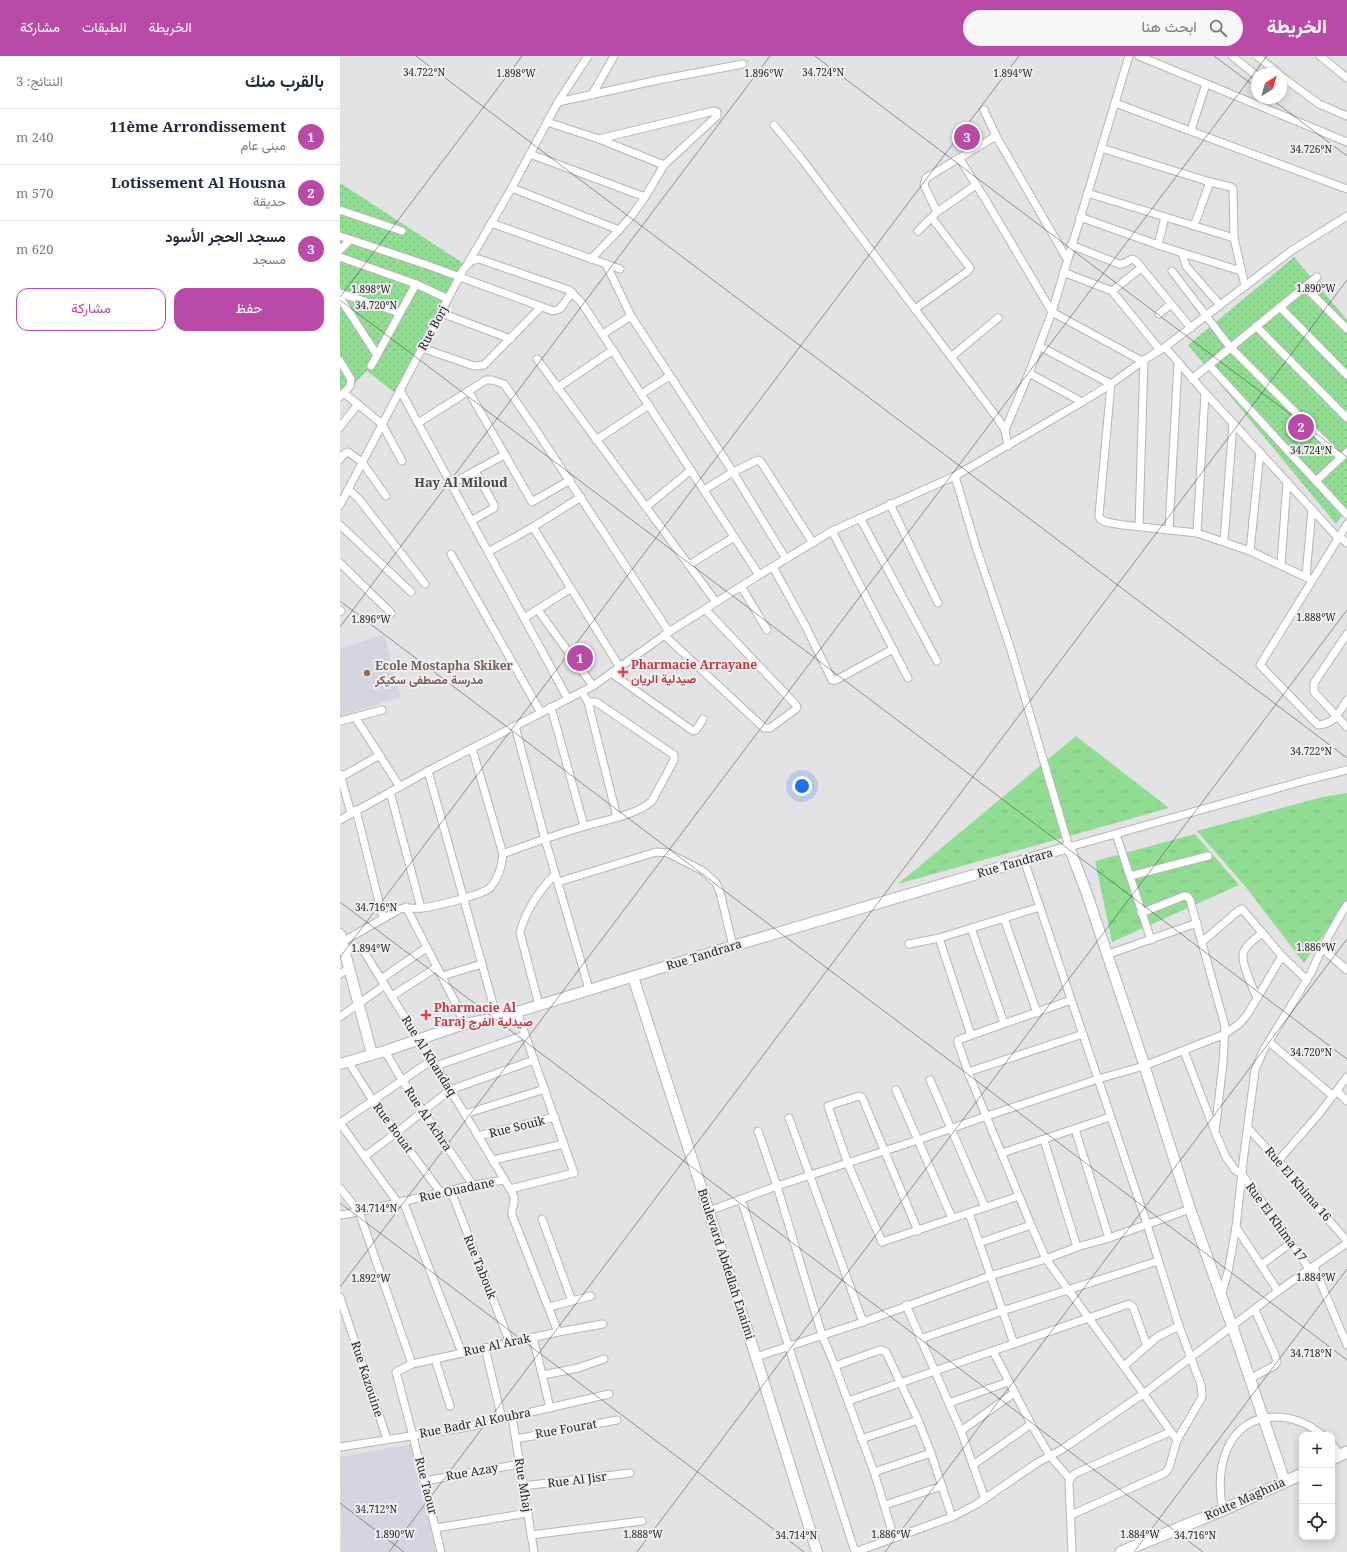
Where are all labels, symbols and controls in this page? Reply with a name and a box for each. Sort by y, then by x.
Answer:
search box [963,10,1243,46]
text: الخريطة [1267,13,1327,39]
text: ابحث هنا [1141,16,1197,36]
text: مشاركة [20,17,60,36]
text: الطبقات [82,17,126,36]
text: الخريطة [148,17,192,36]
icon: search [1207,17,1229,39]
text: 34.722°N [403,65,445,79]
text: 34.724°N [802,65,844,79]
text: 1.898°W [496,66,536,80]
text: 1.896°W [744,66,784,80]
text: 1.894°W [993,66,1033,80]
north arrow [1251,68,1287,104]
text: بالقرب منك [245,69,324,92]
text: النتائج: 3 [16,72,63,90]
text: 11ème Arrondissement [110,116,286,136]
pin: 3 [954,122,980,152]
text: 240 m [16,128,54,146]
text: 1 [307,128,315,146]
text: مبنى عام [240,136,286,154]
text: 34.726°N [1290,142,1332,156]
text: Lotissement Al Housna [111,172,286,192]
text: 570 m [16,184,54,202]
text: 2 [307,184,315,202]
text: حديقة [253,192,286,210]
text: مسجد الحجر الأسود [165,226,286,246]
text: 620 m [16,240,54,258]
text: 3 [307,240,315,258]
text: مسجد [252,250,286,268]
text: 1.890°W [1296,281,1336,295]
text: 1.898°W [351,282,391,296]
button: مشاركة [16,288,166,331]
button: حفظ [174,288,324,331]
text: 34.720°N [355,298,397,312]
street label: Rue Borj [414,302,452,353]
pin: 2 [1288,412,1314,442]
text: 34.724°N [1290,443,1332,457]
district label: Hay Al Miloud [414,473,508,491]
text: 1.888°W [1296,610,1336,624]
text: 1.896°W [351,612,391,626]
pin: 1 [567,643,593,673]
place label: Pharmacie Arrayane صيدلية الريان [631,656,757,687]
place label: Ecole Mostapha Skiker مدرسة مصطفى سكيكر [374,657,514,688]
marker: Pharmacie Arrayane صيدلية الريان [618,667,628,677]
marker: Ecole Mostapha Skiker مدرسة مصطفى سكيكر [362,668,372,678]
text: 34.722°N [1290,744,1332,758]
your location [792,776,812,796]
street label: Rue Tandrara [975,844,1055,881]
text: 34.716°N [355,900,397,914]
street label: Rue Tandrara [664,935,744,974]
text: 1.886°W [1296,940,1336,954]
text: 1.894°W [351,941,391,955]
place label: Pharmacie Al Faraj صيدلية الفرج [434,999,533,1030]
marker: Pharmacie Al Faraj صيدلية الفرج [421,1010,431,1020]
street label: Rue Al Khandaq [398,1012,461,1100]
text: 34.720°N [1290,1045,1332,1059]
street label: Rue Al Achra [401,1083,456,1154]
street label: Rue Bouat [369,1099,417,1156]
street label: Rue Souik [487,1111,548,1142]
street label: Rue El Khima 16 [1261,1143,1336,1225]
street label: Rue Ouadane [418,1173,496,1206]
street label: Rue El Khima 17 [1242,1179,1311,1265]
street label: Boulevard Abdellah Enaimi [694,1186,759,1342]
text: 34.714°N [355,1201,397,1215]
street label: Rue Tabouk [460,1232,501,1302]
text: 1.884°W [1296,1270,1336,1284]
text: 1.892°W [351,1271,391,1285]
street label: Rue Al Arak [462,1329,533,1360]
street label: Rue Kazouine [347,1339,388,1419]
text: 34.718°N [1290,1346,1332,1360]
street label: Rue Badr Al Koubra [418,1403,532,1442]
street label: Rue Fourat [534,1415,598,1442]
map controls [1299,1432,1335,1540]
button: + [1299,1432,1335,1468]
street label: Rue Taour [411,1455,442,1517]
street label: Rue Mhaj [511,1457,536,1513]
street label: Rue Azay [444,1459,500,1484]
street label: Rue Al Jisr [546,1467,608,1492]
button: − [1299,1468,1335,1504]
street label: Route Maghnia [1202,1473,1288,1524]
text: 34.712°N [355,1502,397,1516]
button: locate [1299,1504,1335,1540]
text: 1.890°W [375,1527,415,1541]
text: 1.888°W [623,1527,663,1541]
text: 1.886°W [871,1527,911,1541]
text: 1.884°W [1120,1527,1160,1541]
text: 34.714°N [775,1528,817,1542]
text: 34.716°N [1174,1528,1216,1542]

